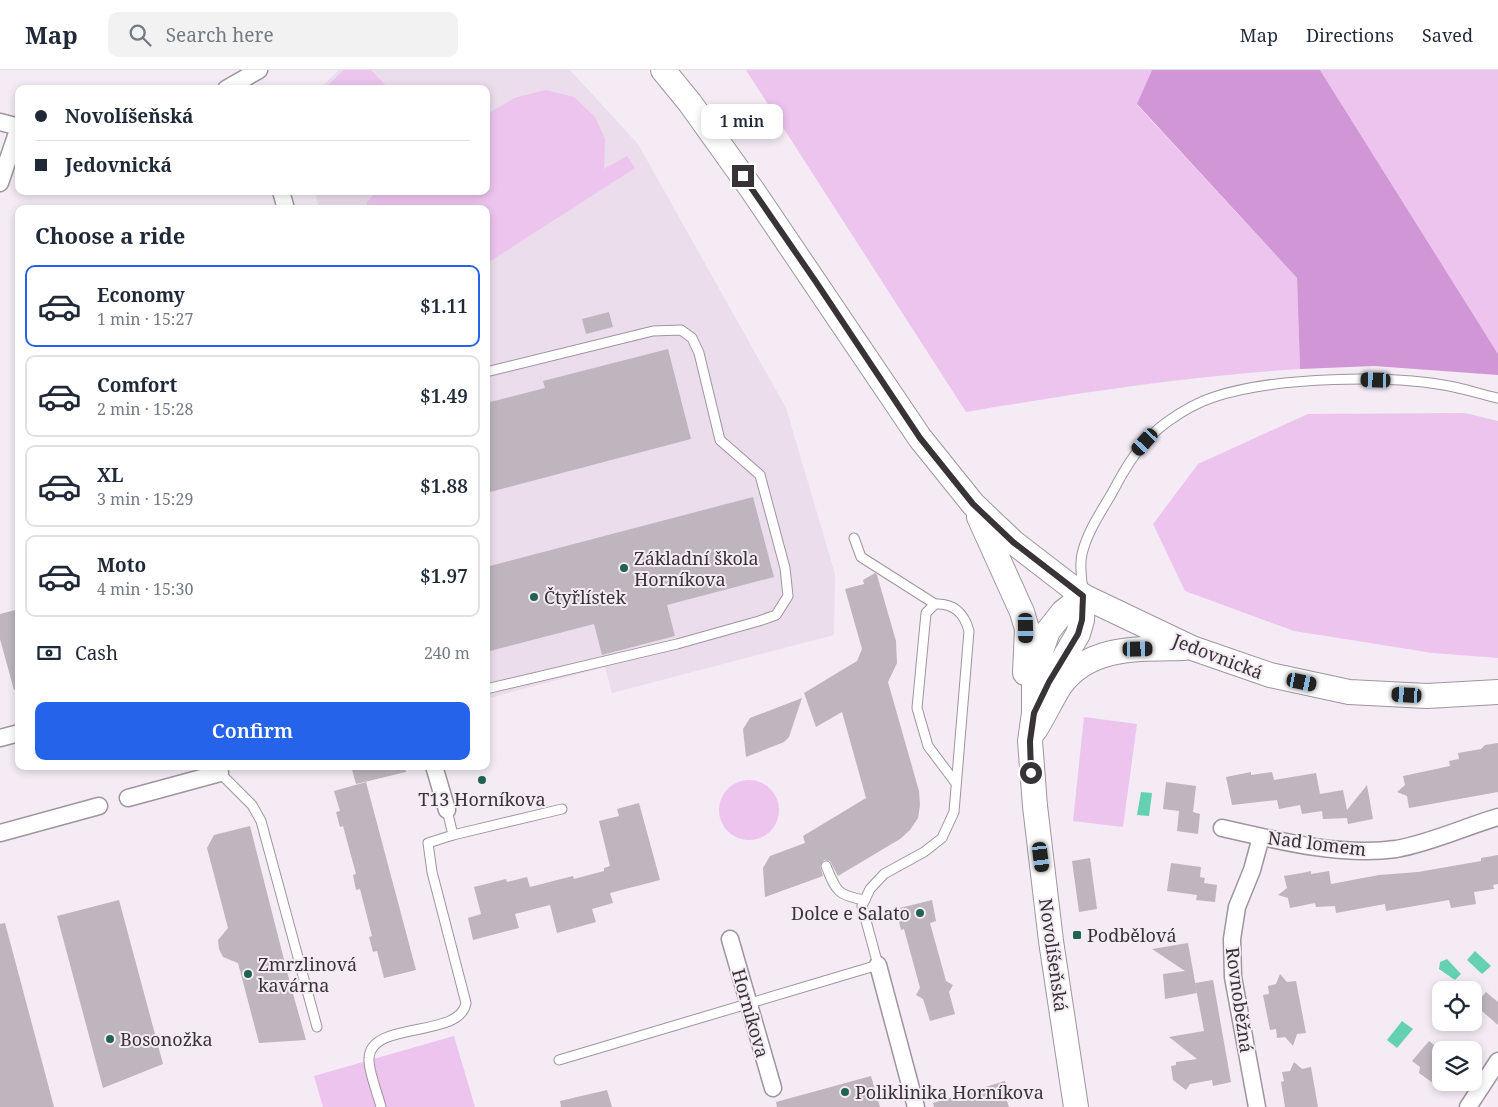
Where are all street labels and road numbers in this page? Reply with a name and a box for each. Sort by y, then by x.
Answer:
street label: Jedovnická [1169,627,1267,684]
street label: Nad lomem [1266,825,1368,861]
street label: Novolíšeňská [1034,897,1074,1013]
street label: Rovnoběžná [1221,946,1259,1054]
street label: Horníkova [727,966,775,1060]

